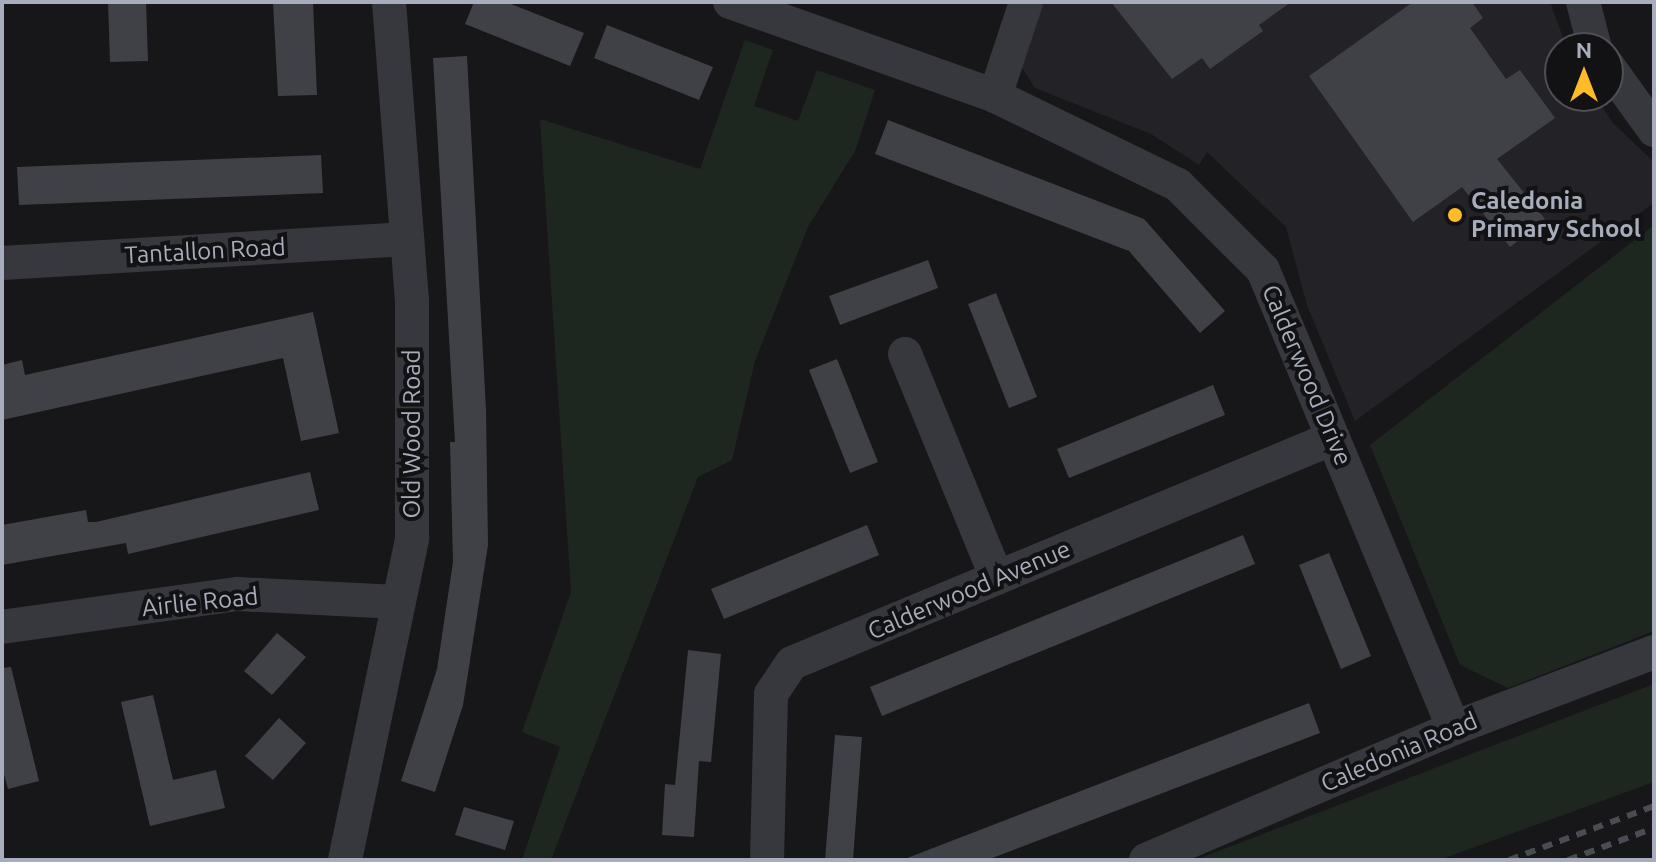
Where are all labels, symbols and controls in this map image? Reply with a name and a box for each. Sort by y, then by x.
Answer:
north arrow [1544,32,1624,112]
text: N [1576,37,1592,62]
place label: Caledonia Primary School [1471,187,1641,243]
marker: Caledonia Primary School [1446,206,1464,224]
street label: Tantallon Road [124,232,286,270]
street label: Calderwood Drive [1256,280,1358,470]
street label: Old Wood Road [398,349,426,519]
street label: Calderwood Avenue [863,534,1075,646]
street label: Airlie Road [140,582,260,622]
street label: Caledonia Road [1316,706,1482,798]

